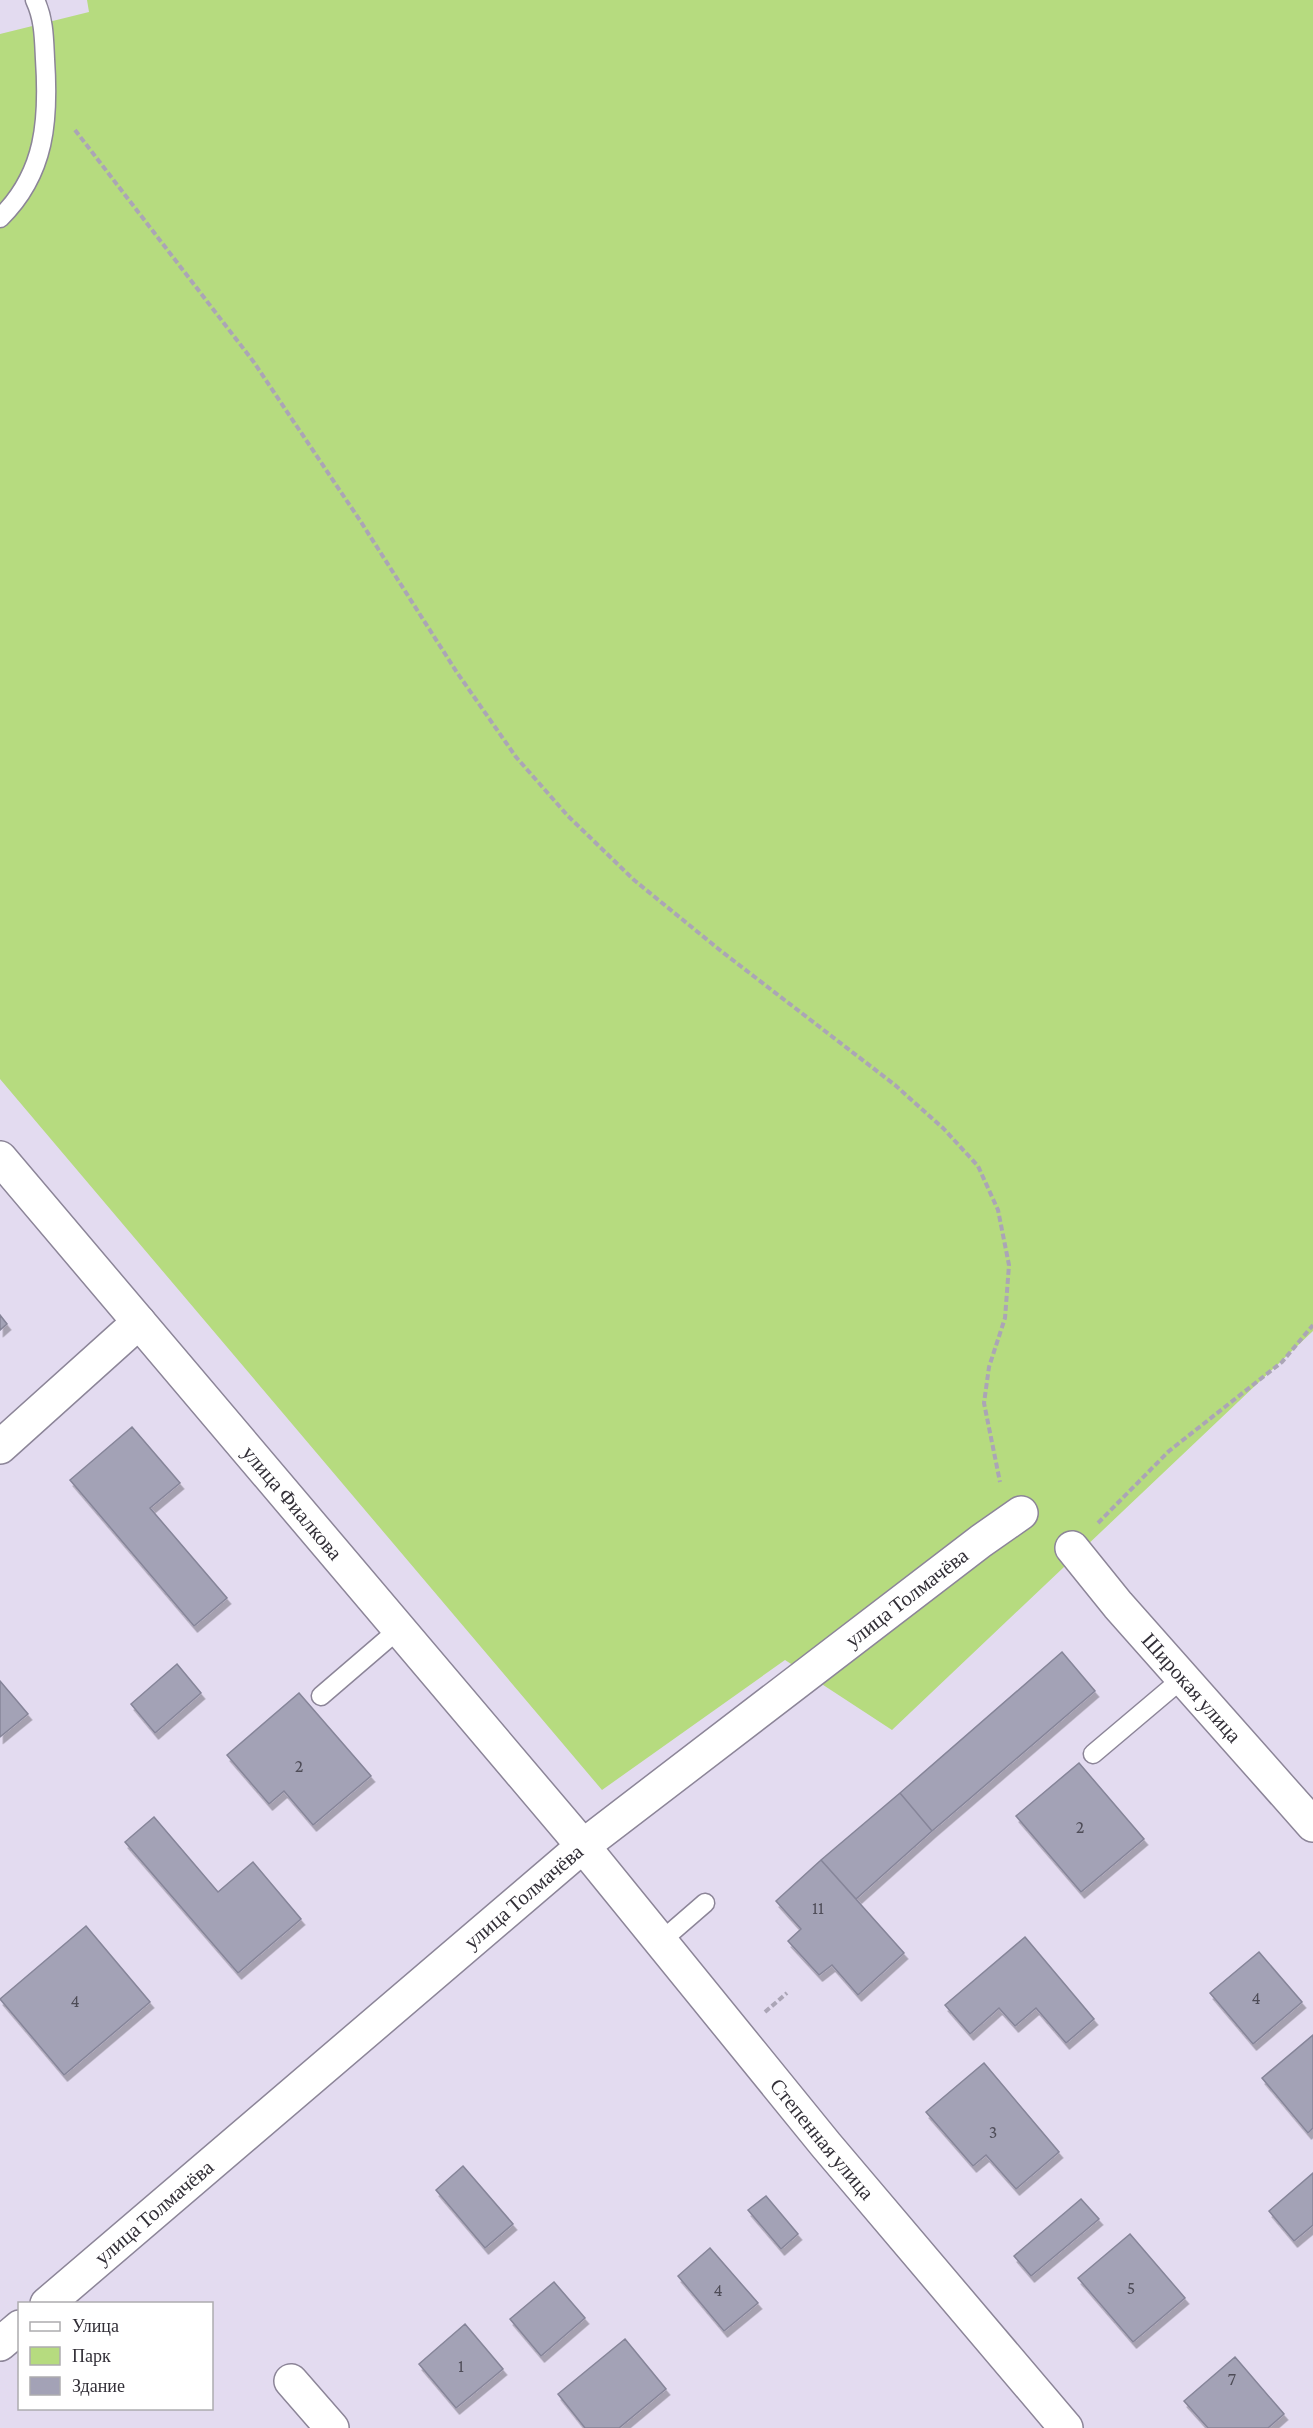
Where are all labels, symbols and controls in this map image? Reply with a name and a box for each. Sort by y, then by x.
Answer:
street label: улица Фиалкова [237,1441,348,1565]
street label: улица Толмачёва [841,1543,974,1652]
street label: Широкая улица [1137,1628,1247,1748]
house number: 2 [295,1756,303,1776]
house number: 2 [1076,1817,1084,1837]
street label: улица Толмачёва [460,1839,588,1954]
house number: 11 [812,1898,824,1918]
house number: 4 [1251,1988,1261,2008]
house number: 4 [70,1991,80,2011]
street label: Степенная улица [765,2074,880,2205]
house number: 3 [989,2122,997,2142]
street label: улица Толмачёва [90,2155,219,2270]
house number: 5 [1127,2278,1135,2298]
house number: 4 [713,2280,723,2300]
legend [18,2302,213,2410]
text: Улица [72,2316,119,2336]
text: Парк [72,2346,111,2366]
house number: 1 [458,2356,464,2376]
house number: 7 [1228,2369,1236,2389]
text: Здание [72,2376,125,2396]

